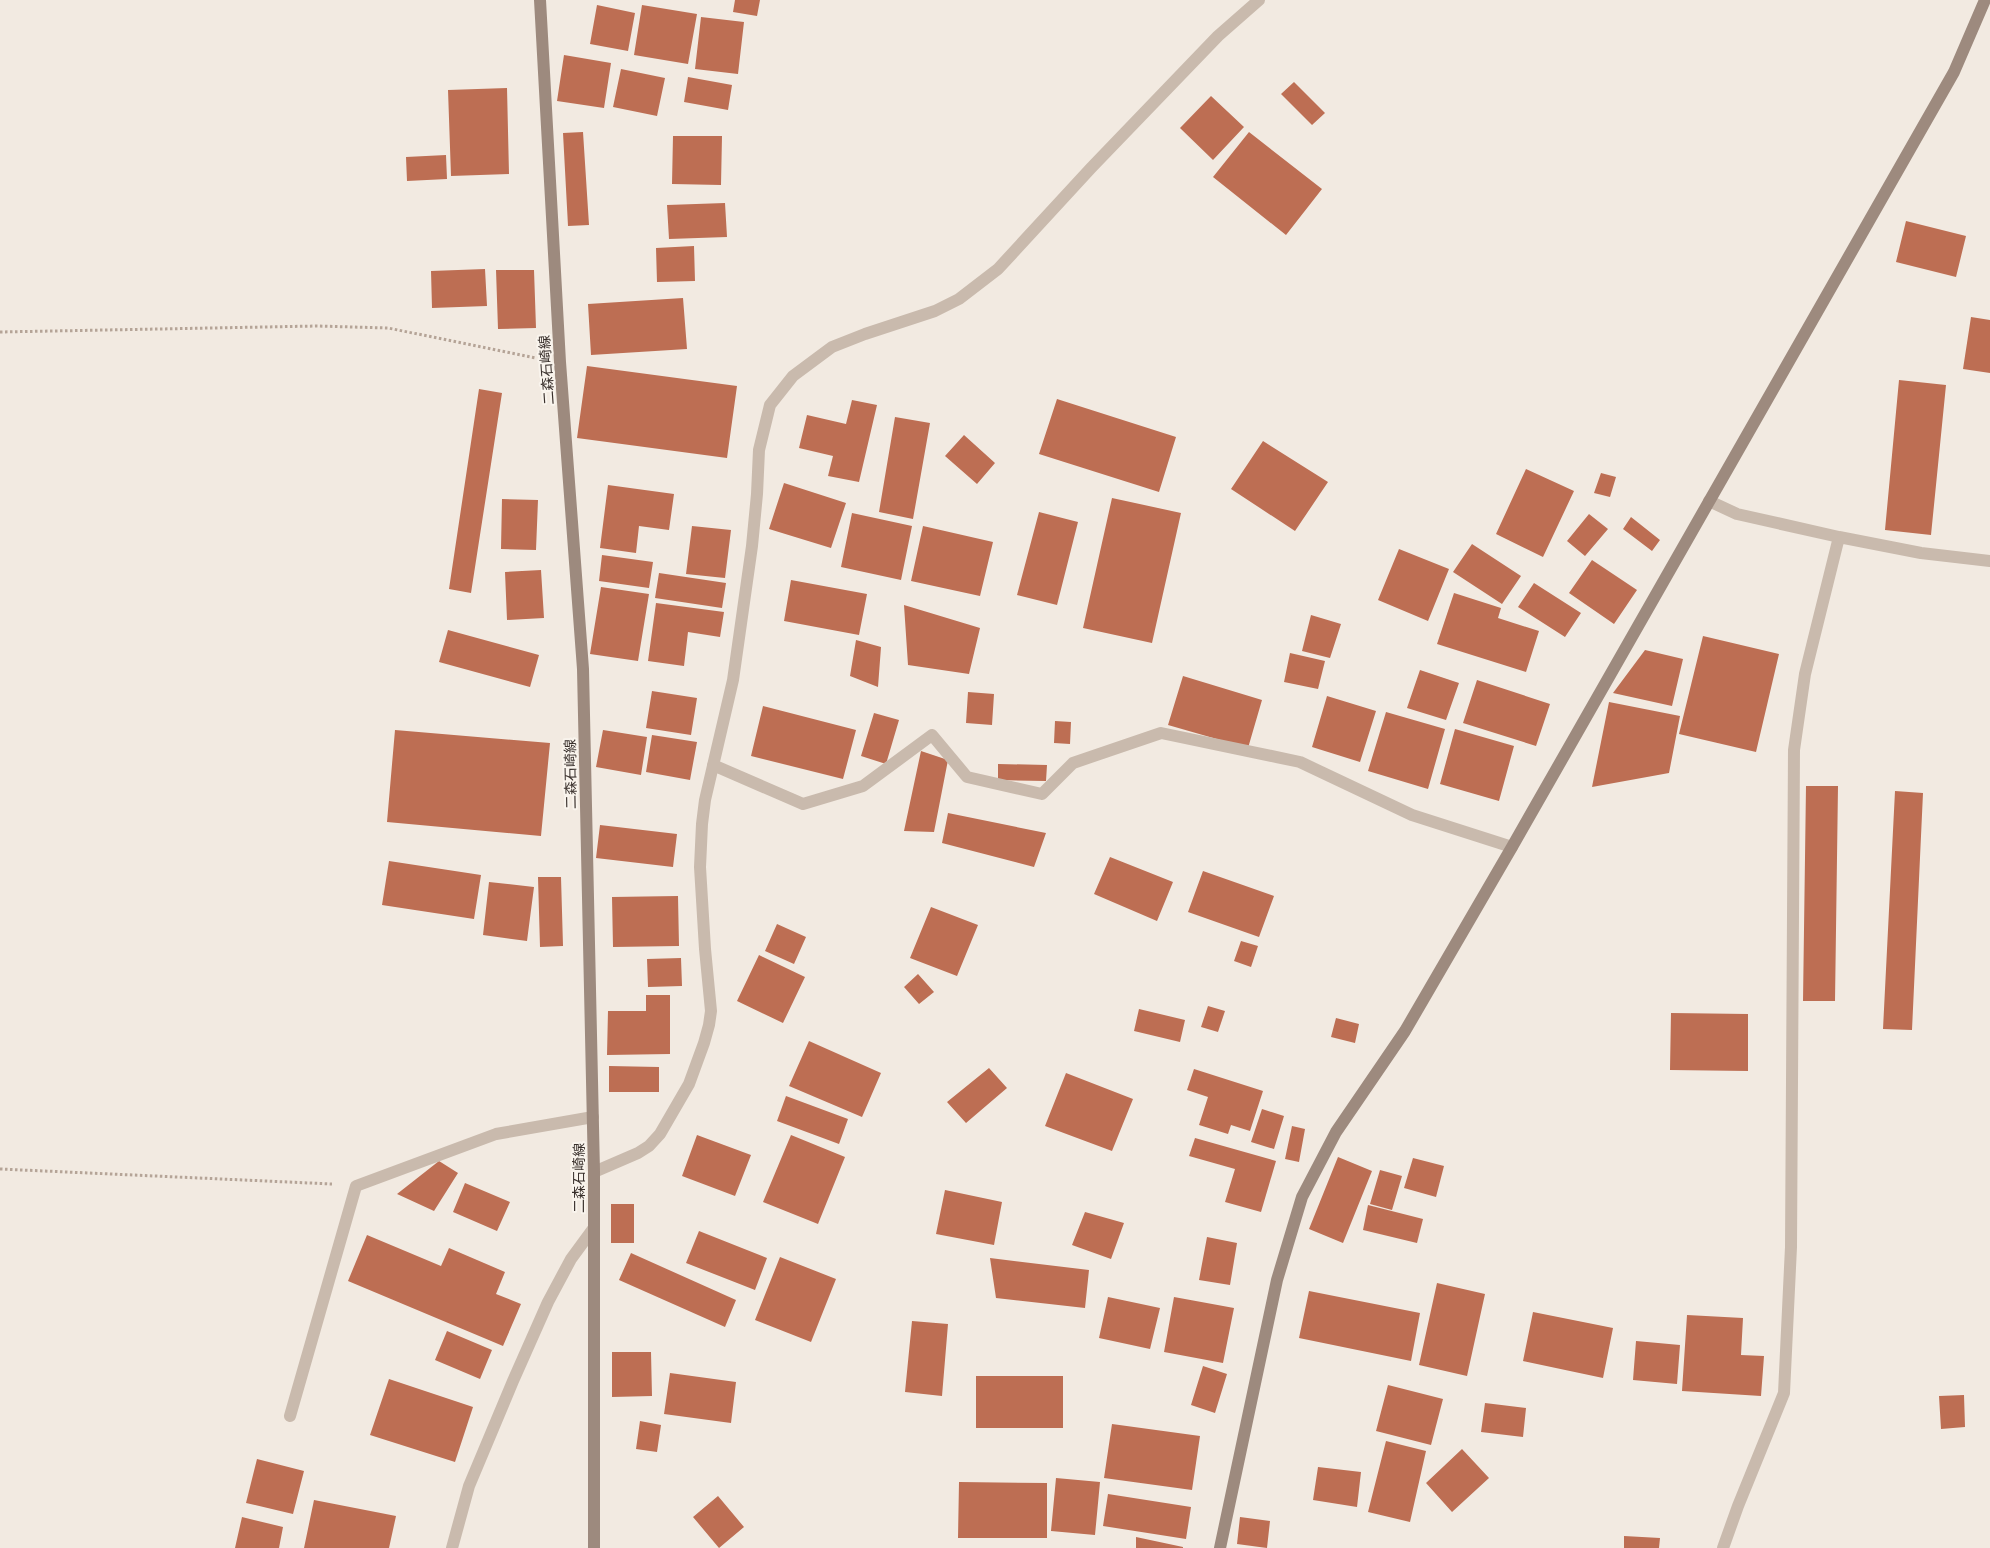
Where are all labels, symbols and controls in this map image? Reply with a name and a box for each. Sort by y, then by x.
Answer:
street label: 二森石崎線 [535,334,557,406]
street label: 二森石崎線 [561,739,579,809]
street label: 二森石崎線 [570,1143,587,1213]

